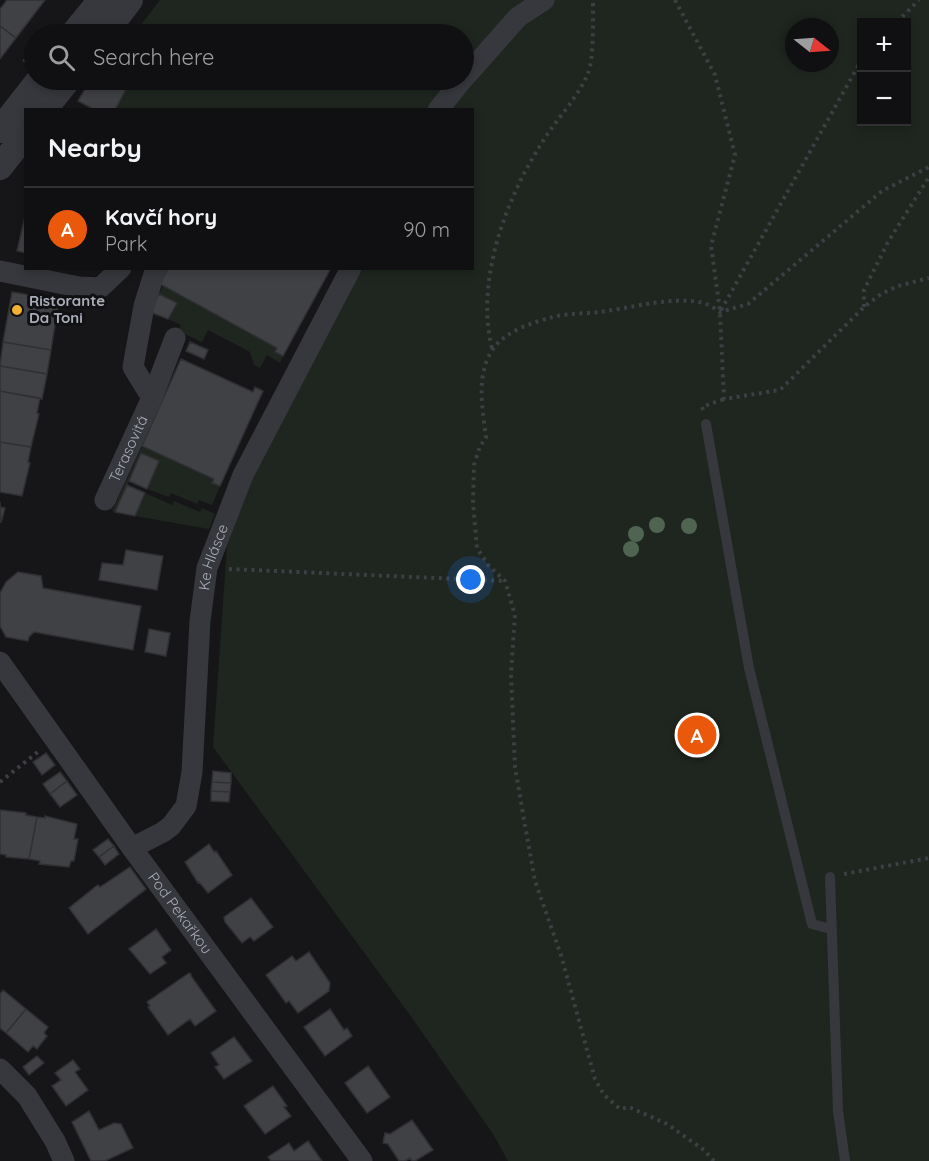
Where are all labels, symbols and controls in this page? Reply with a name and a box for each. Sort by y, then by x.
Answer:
north arrow [785,18,839,72]
map controls [857,18,911,126]
button: + [857,18,911,72]
search box [24,24,474,90]
icon: search [45,41,78,74]
text: Search here [93,43,214,71]
button: − [857,72,911,126]
text: Nearby [48,131,142,164]
text: Kavčí hory [105,203,217,231]
text: A [61,217,74,242]
text: 90 m [403,217,450,242]
text: Park [105,231,147,256]
place label: Ristorante Da Toni [29,291,105,327]
marker: Ristorante Da Toni [10,303,24,317]
street label: Terasovitá [104,412,152,486]
street label: Ke Hlásce [194,521,232,592]
your location [456,565,485,594]
pin: A [678,712,716,758]
street label: Pod Pekařkou [144,868,217,957]

